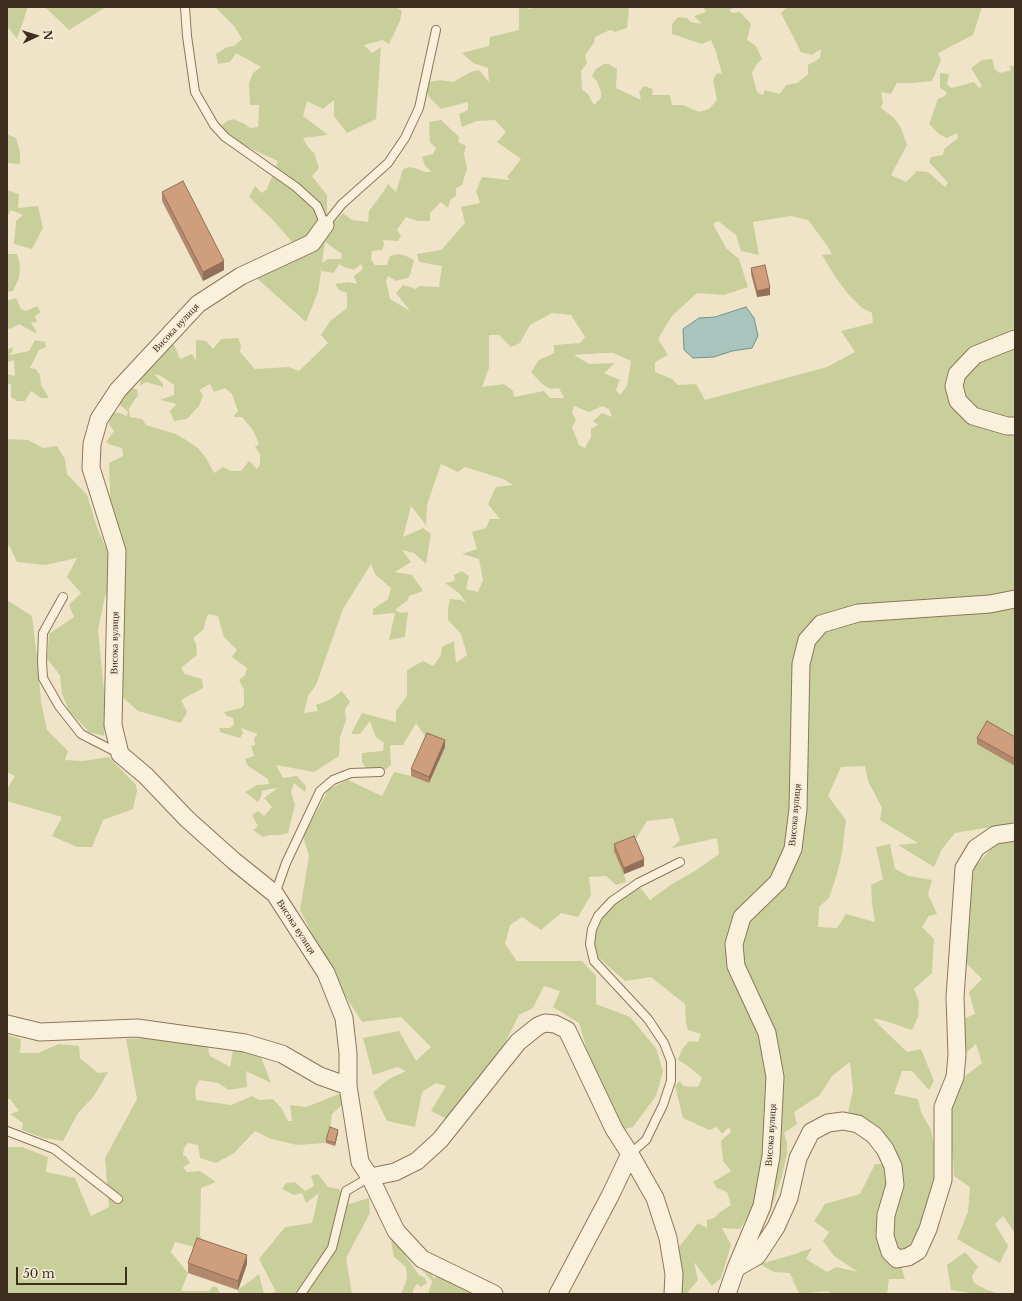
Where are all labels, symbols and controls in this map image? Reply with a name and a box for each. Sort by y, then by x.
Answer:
north arrow [16,16,56,56]
text: N [41,30,55,41]
street label: Висока вулиця [150,301,202,355]
street label: Висока вулиця [108,612,122,674]
street label: Висока вулиця [786,783,804,847]
street label: Висока вулиця [274,897,318,957]
street label: Висока вулиця [763,1103,779,1167]
scale bar [18,1259,129,1285]
text: 50 m [23,1266,55,1281]

